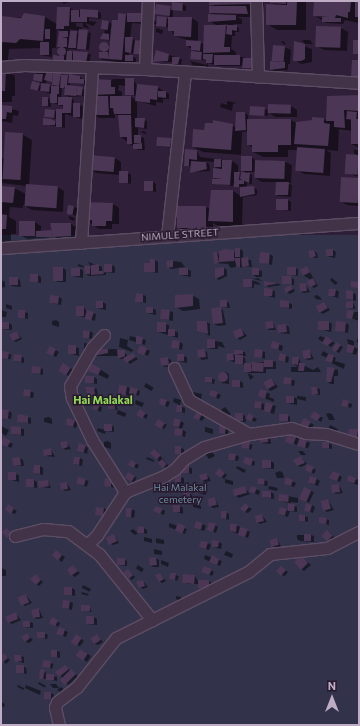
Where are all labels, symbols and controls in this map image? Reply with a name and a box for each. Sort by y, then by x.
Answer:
street label: NIMULE STREET [141,226,219,244]
district label: Hai Malakal [73,393,133,407]
park label: Hai Malakal cemetery [154,481,206,504]
north arrow [312,678,352,718]
text: N [328,679,336,692]

